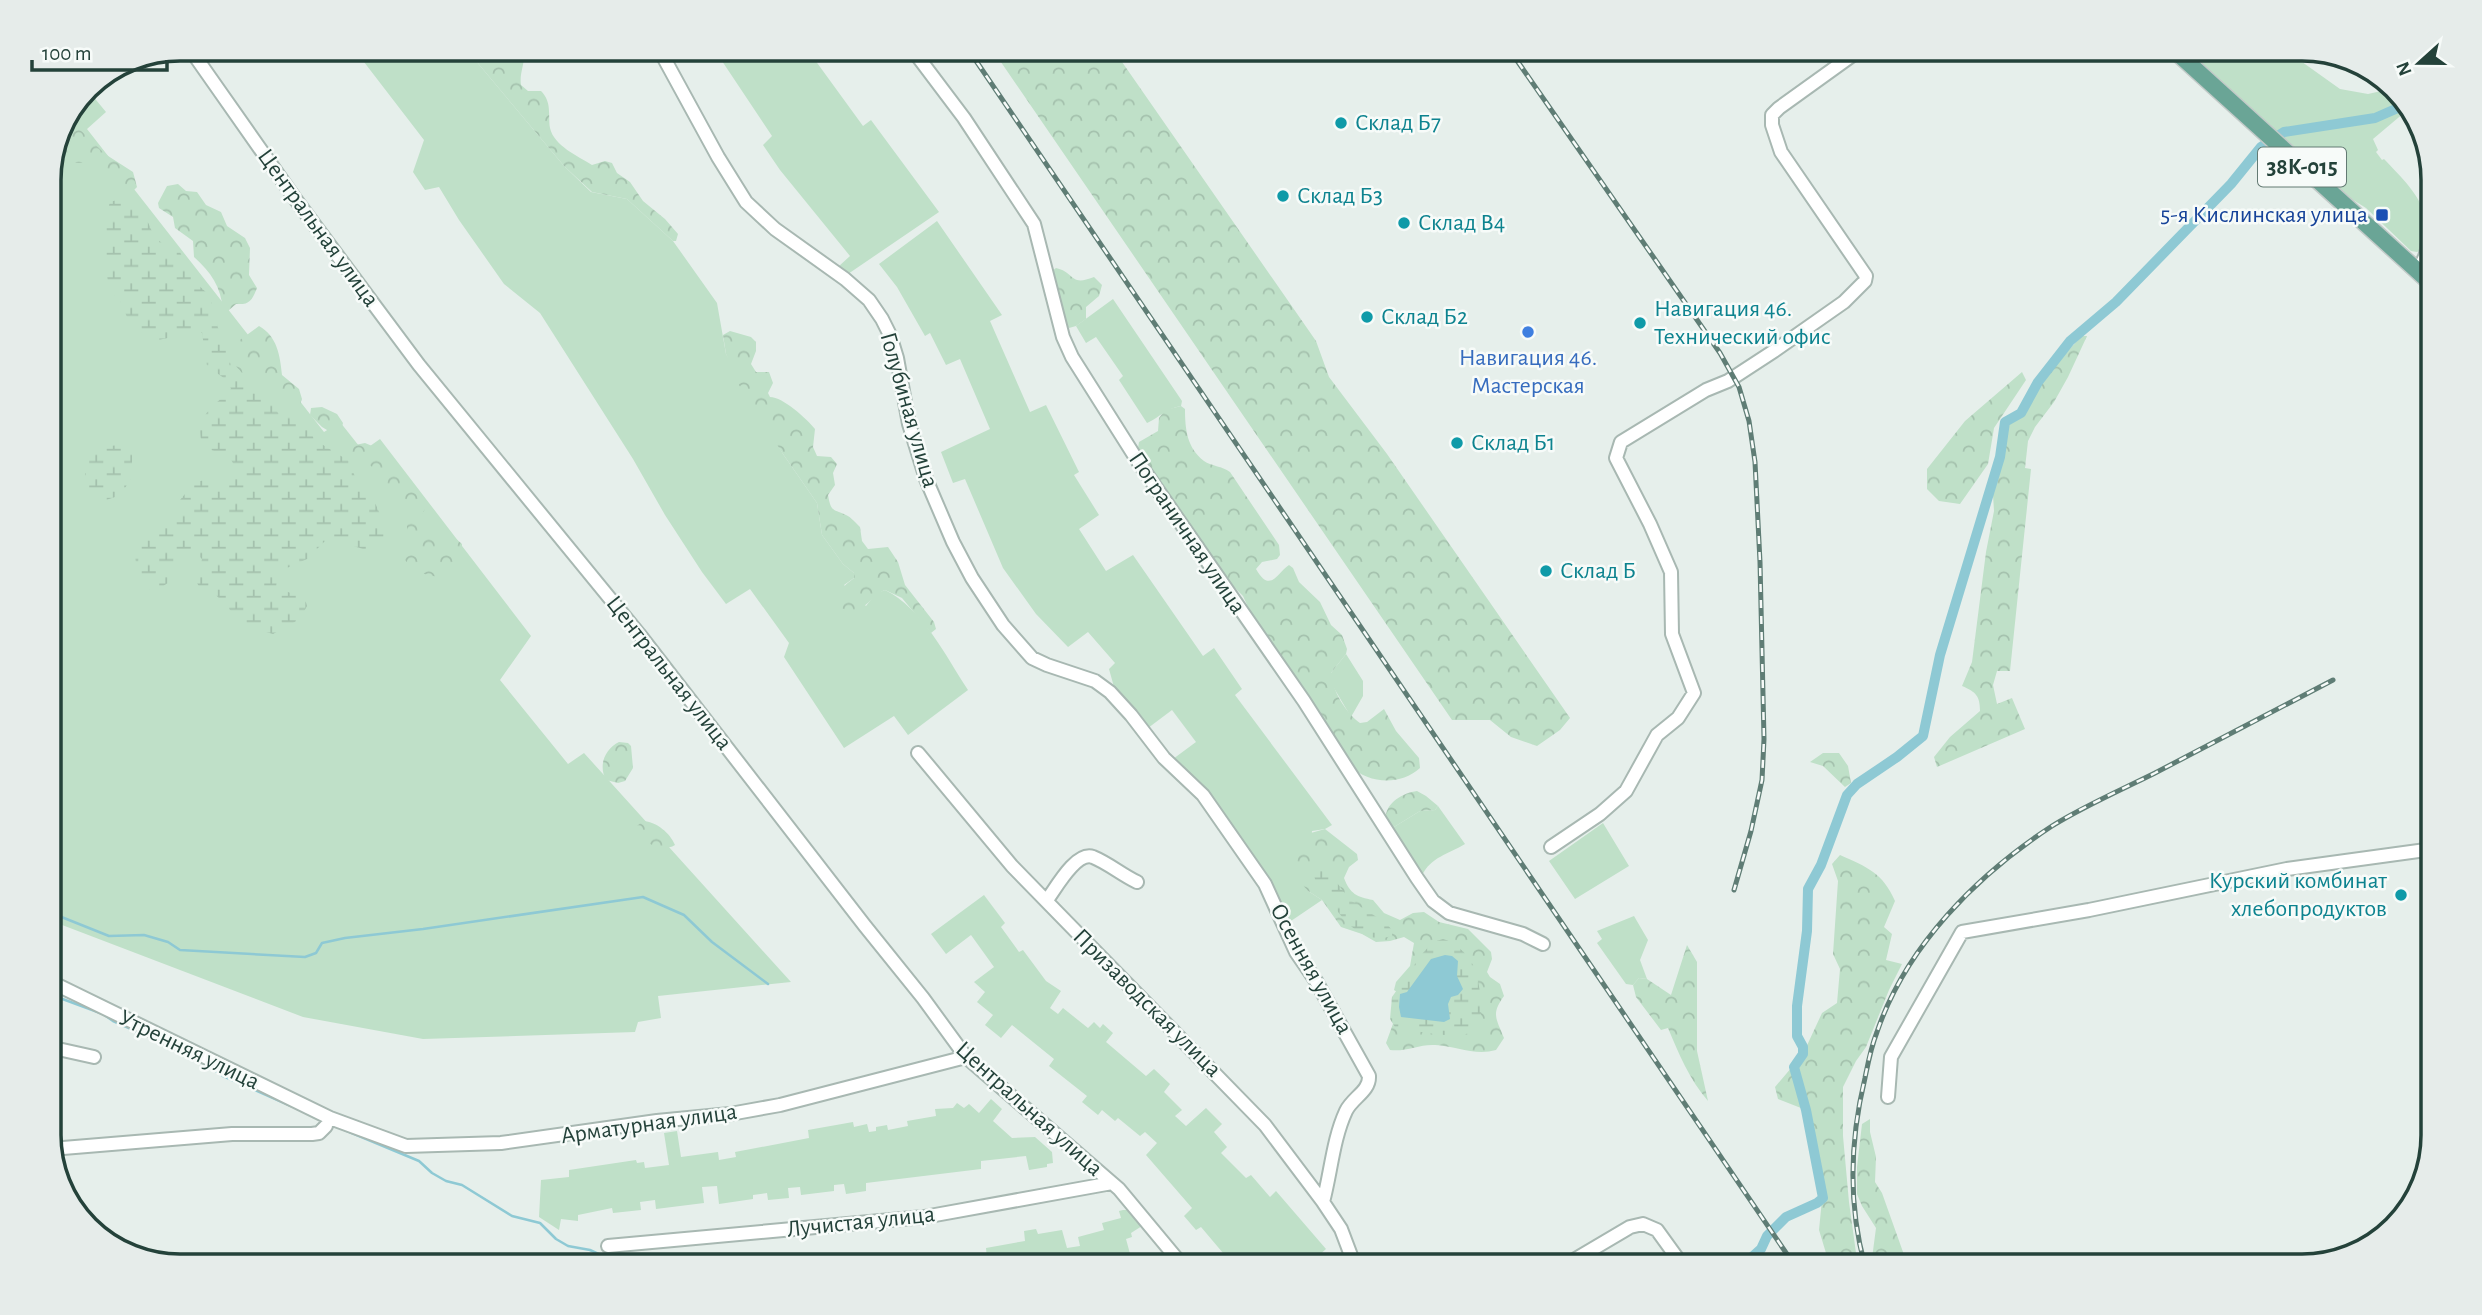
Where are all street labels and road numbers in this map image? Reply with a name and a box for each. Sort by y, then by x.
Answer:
street label: Центральная улица [253,145,383,311]
road number: 38К-015 [2258,148,2346,186]
street label: Голубиная улица [875,330,943,490]
street label: Пограничная улица [1124,448,1250,619]
street label: Центральная улица [601,591,737,755]
street label: Осенняя улица [1265,900,1357,1038]
street label: Призаводская улица [1068,924,1226,1082]
street label: Утренняя улица [115,1006,263,1094]
street label: Центральная улица [951,1037,1107,1181]
street label: Арматурная улица [559,1100,739,1148]
street label: Лучистая улица [786,1202,936,1242]

